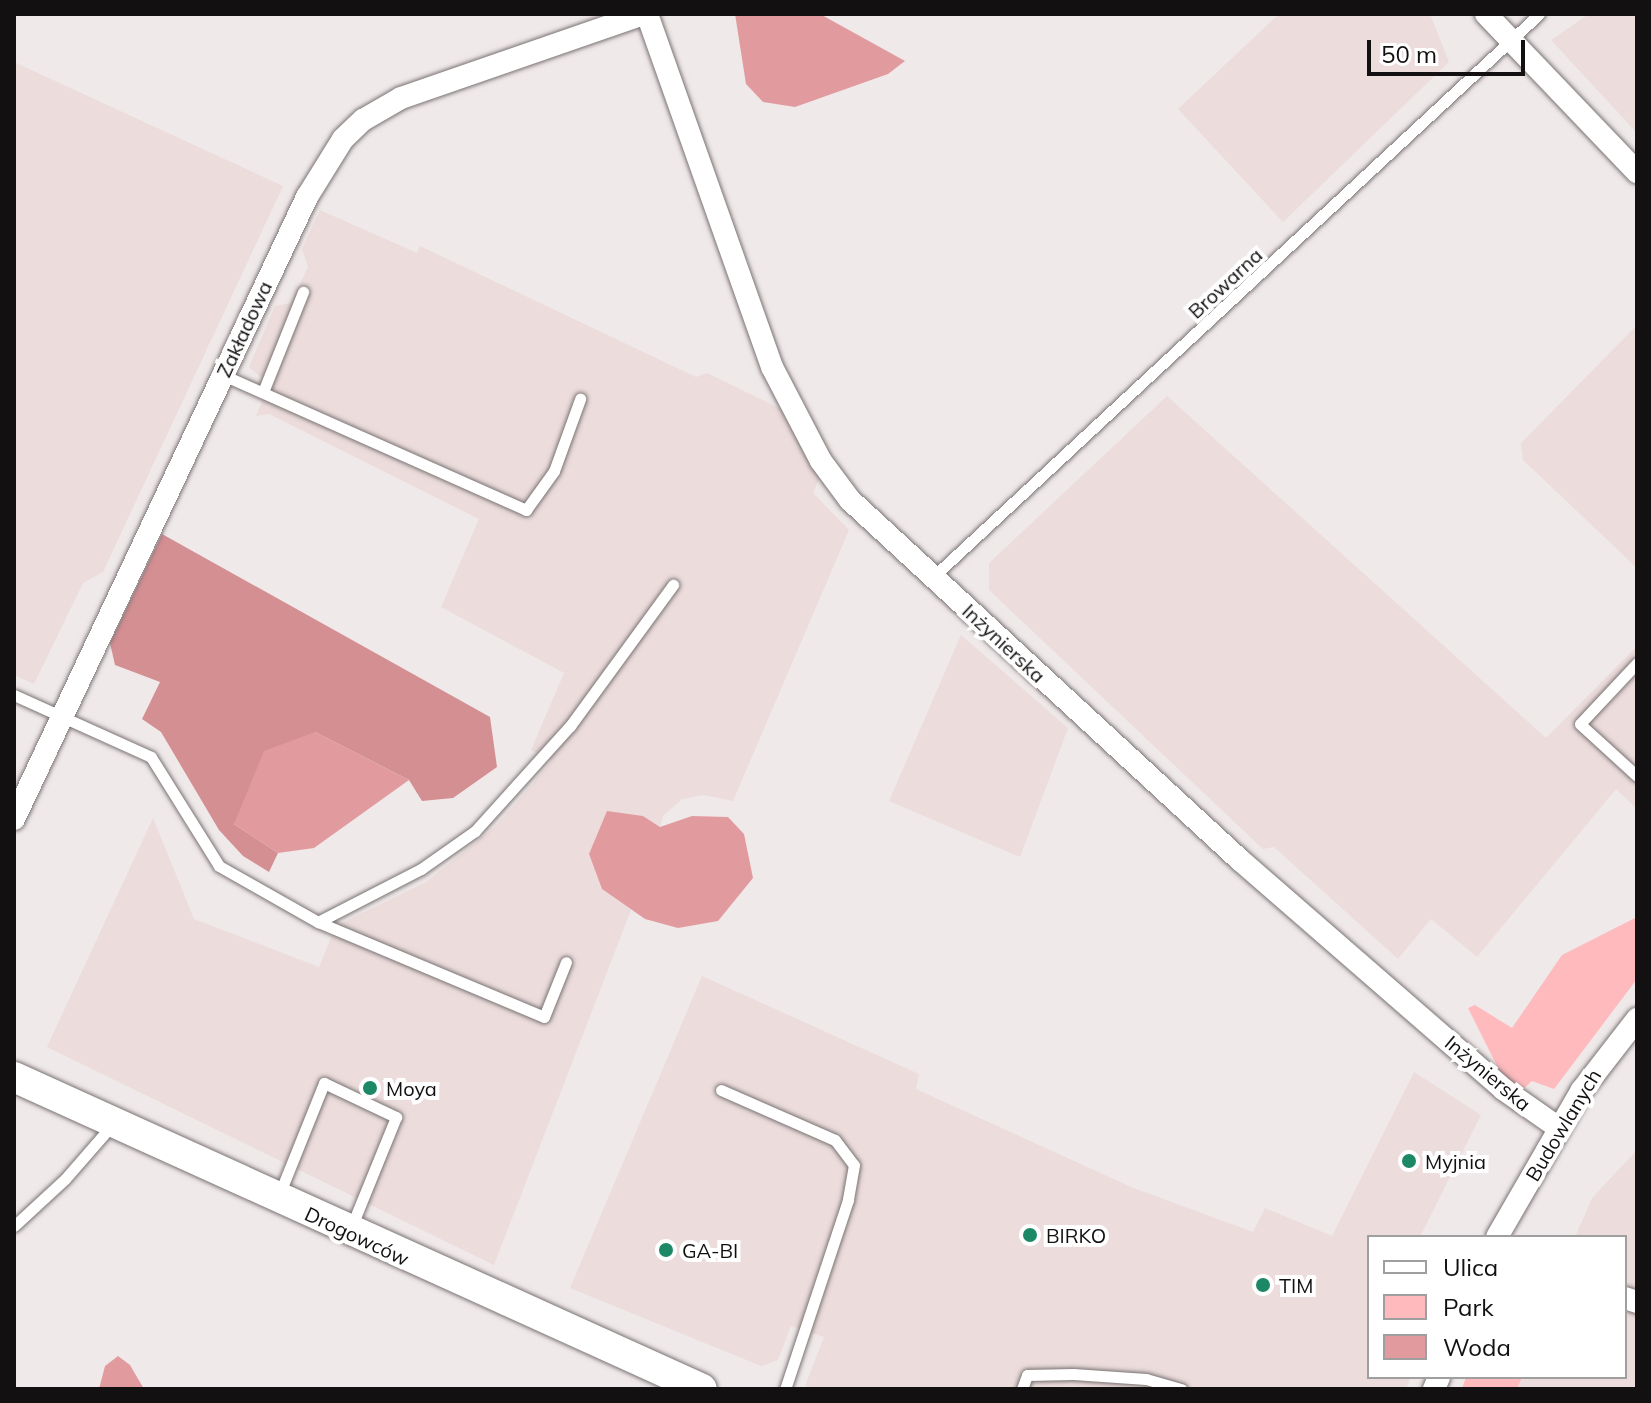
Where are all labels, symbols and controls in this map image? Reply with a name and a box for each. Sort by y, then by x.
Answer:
scale bar [1371,24,1529,74]
text: 50 m [1381,39,1437,69]
street label: Browarna [1183,243,1267,323]
street label: Zakładowa [211,277,277,381]
street label: Inżynierska [958,599,1050,687]
street label: Inżynierska [1440,1030,1536,1116]
street label: Budowlanych [1520,1065,1606,1185]
place label: Moya [386,1076,437,1100]
marker: Moya [361,1079,379,1097]
place label: Myjnia [1425,1149,1486,1173]
marker: Myjnia [1400,1152,1418,1170]
street label: Drogowców [301,1201,413,1271]
place label: BIRKO [1046,1223,1106,1247]
marker: BIRKO [1021,1226,1039,1244]
legend [1367,1235,1627,1379]
place label: GA-BI [682,1238,738,1262]
marker: GA-BI [657,1241,675,1259]
text: Ulica [1443,1252,1498,1282]
place label: TIM [1279,1273,1313,1297]
marker: TIM [1254,1276,1272,1294]
text: Park [1443,1292,1494,1322]
text: Woda [1443,1332,1511,1362]

